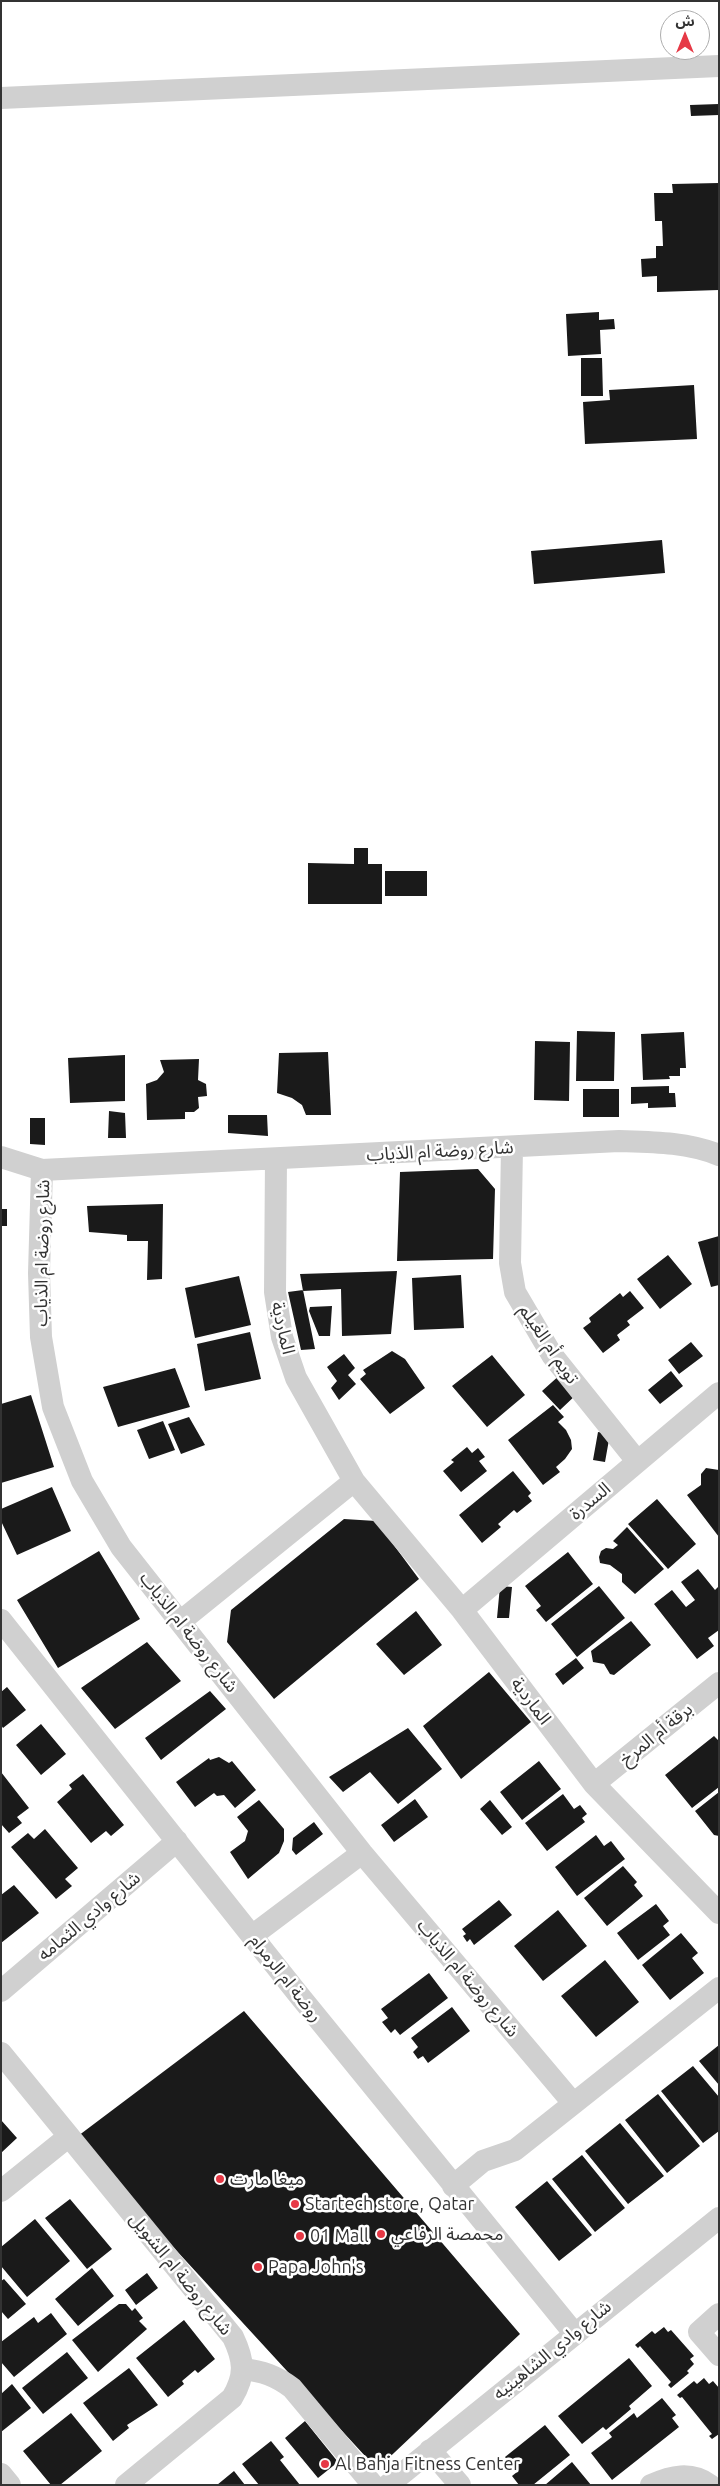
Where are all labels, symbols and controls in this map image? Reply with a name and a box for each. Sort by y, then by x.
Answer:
north arrow [660,10,710,60]
text: ش [675,13,695,29]
street label: شارع روضة ام الذياب [366,1136,514,1166]
street label: شارع روضة ام الذياب [30,1179,54,1327]
street label: الماردية [266,1300,300,1356]
street label: تويم أم الغيلم [515,1300,583,1388]
street label: السدرة [565,1478,615,1524]
street label: شارع روضة ام الذياب [135,1567,243,1697]
street label: الماردية [506,1673,556,1729]
street label: برقة أم المرخ [615,1698,697,1770]
street label: شارع وادي الثمامه [33,1867,145,1965]
street label: شارع روضة ام الذياب [412,1915,524,2041]
street label: روضة ام الرمرام [245,1930,327,2026]
place label: ميغا مارت [230,2168,304,2190]
marker: ميغا مارت [214,2173,226,2185]
place label: Startech store, Qatar [305,2193,474,2215]
marker: Startech store, Qatar [289,2198,301,2210]
street label: شارع روضة ام الشويل [125,2208,237,2340]
place label: محمصة الرفاعي [391,2223,503,2245]
place label: 01 Mall [310,2225,369,2247]
marker: محمصة الرفاعي [375,2228,387,2240]
marker: 01 Mall [294,2230,306,2242]
place label: Papa John's [268,2256,363,2278]
marker: Papa John's [252,2261,264,2273]
street label: شارع وادي الشاهينيه [488,2296,616,2404]
place label: Al Bahja Fitness Center [335,2453,520,2475]
marker: Al Bahja Fitness Center [319,2458,331,2470]

